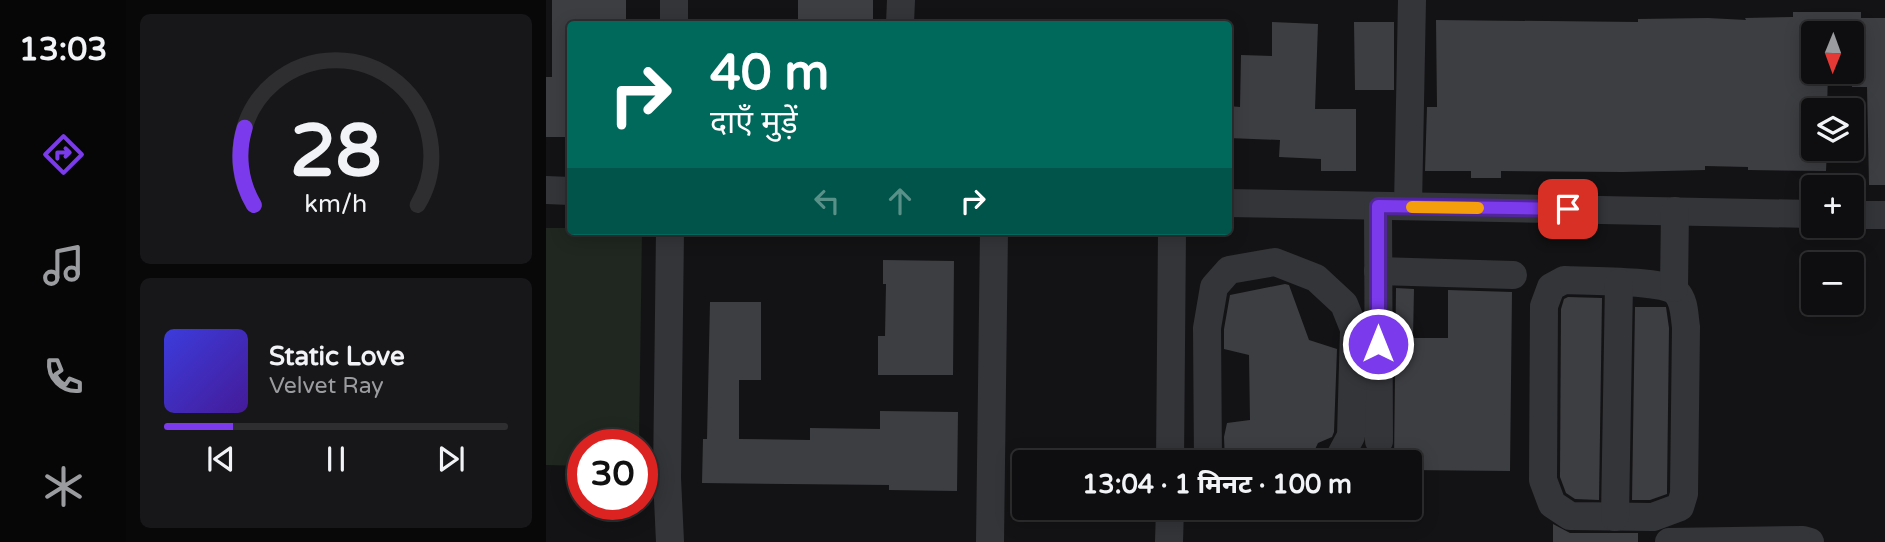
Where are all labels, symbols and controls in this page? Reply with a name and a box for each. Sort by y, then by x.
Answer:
north arrow [1801,21,1864,84]
map controls [1801,21,1864,315]
text: 13:03 [19,31,107,69]
text: 40 m [710,44,829,103]
icon: right [595,49,686,140]
button: layers [1801,98,1864,161]
text: दाएँ मुड़ें [710,104,798,142]
text: 28 [290,108,382,196]
icon: directions [39,130,88,179]
button: + [1801,175,1864,238]
pin [1538,179,1598,239]
icon: left [808,182,846,220]
icon: ahead [881,182,919,220]
icon: right [954,182,992,220]
text: km/h [305,189,367,219]
icon: arrive [1549,190,1587,228]
icon: music [39,241,88,290]
button: − [1801,252,1864,315]
position arrow [1341,307,1415,381]
text: Static Love [269,341,405,372]
icon: phone [39,352,88,401]
text: Velvet Ray [269,372,384,400]
speed limit sign: 30 [567,429,658,520]
icon: previous [202,440,240,478]
icon: pause [317,440,355,478]
icon: next [432,440,470,478]
icon: climate [39,462,88,511]
text: 13:04 · 1 मिनट · 100 m [1082,469,1352,500]

